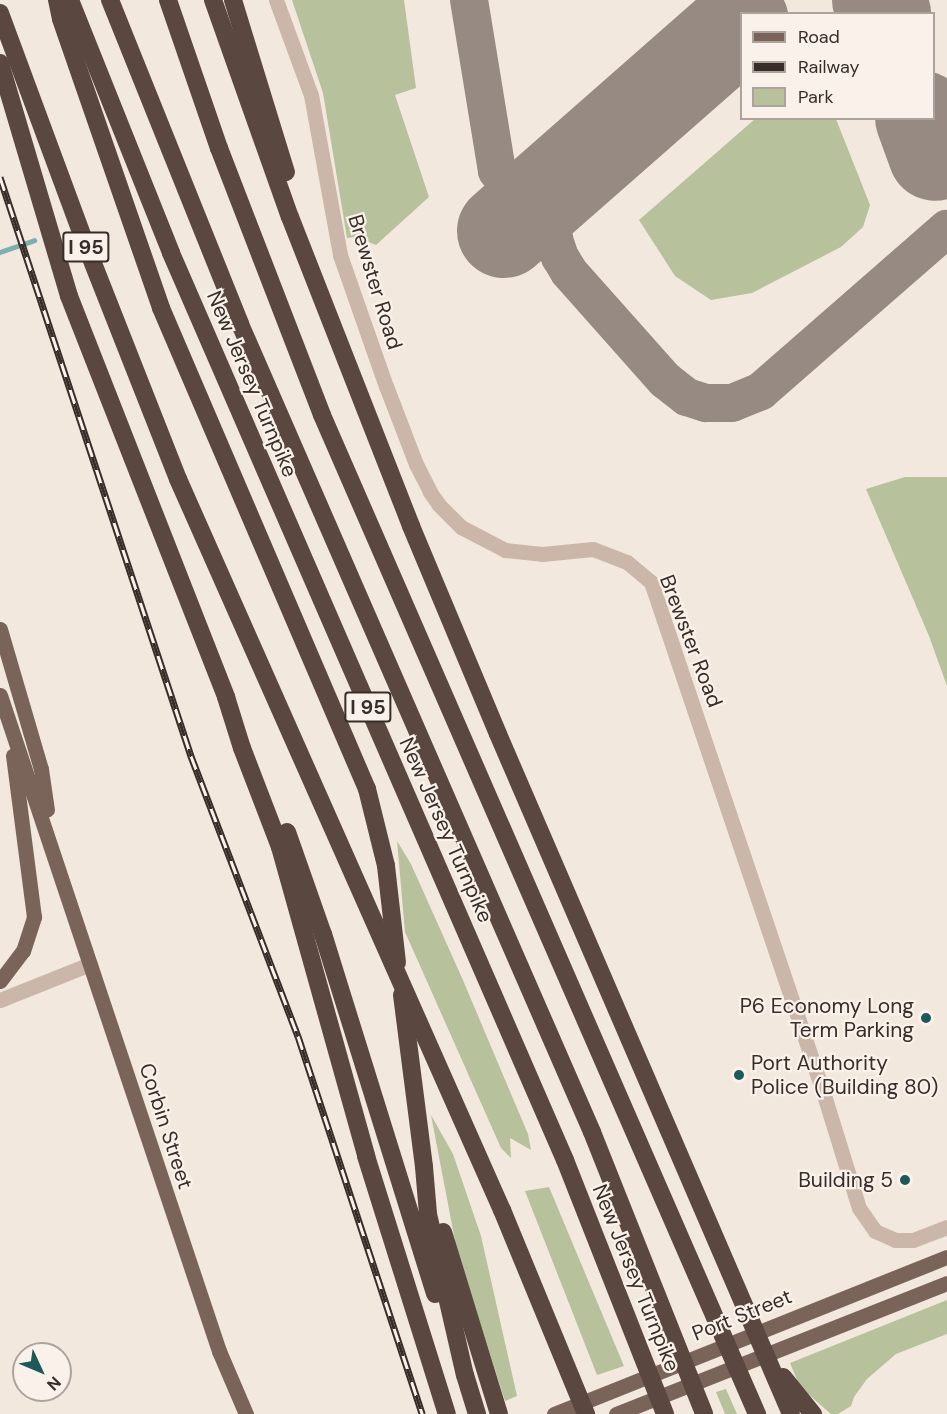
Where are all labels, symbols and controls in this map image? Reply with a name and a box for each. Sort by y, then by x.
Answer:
legend [740,12,935,120]
text: Road [798,25,840,49]
text: Railway [798,55,860,79]
text: Park [798,85,834,109]
street label: Brewster Road [343,211,407,353]
road number: I 95 [62,230,110,264]
street label: New Jersey Turnpike [201,287,303,481]
street label: Brewster Road [654,571,728,711]
road number: I 95 [344,690,392,724]
street label: New Jersey Turnpike [394,734,498,926]
place label: P6 Economy Long Term Parking [740,993,914,1043]
marker: P6 Economy Long Term Parking [919,1011,933,1025]
place label: Port Authority Police (Building 80) [751,1050,938,1100]
street label: Corbin Street [134,1060,198,1192]
marker: Port Authority Police (Building 80) [732,1068,746,1082]
place label: Building 5 [798,1167,893,1193]
marker: Building 5 [898,1173,912,1187]
street label: New Jersey Turnpike [587,1181,685,1375]
street label: Port Street [689,1284,795,1346]
north arrow [12,1342,72,1402]
text: N [42,1372,65,1395]

